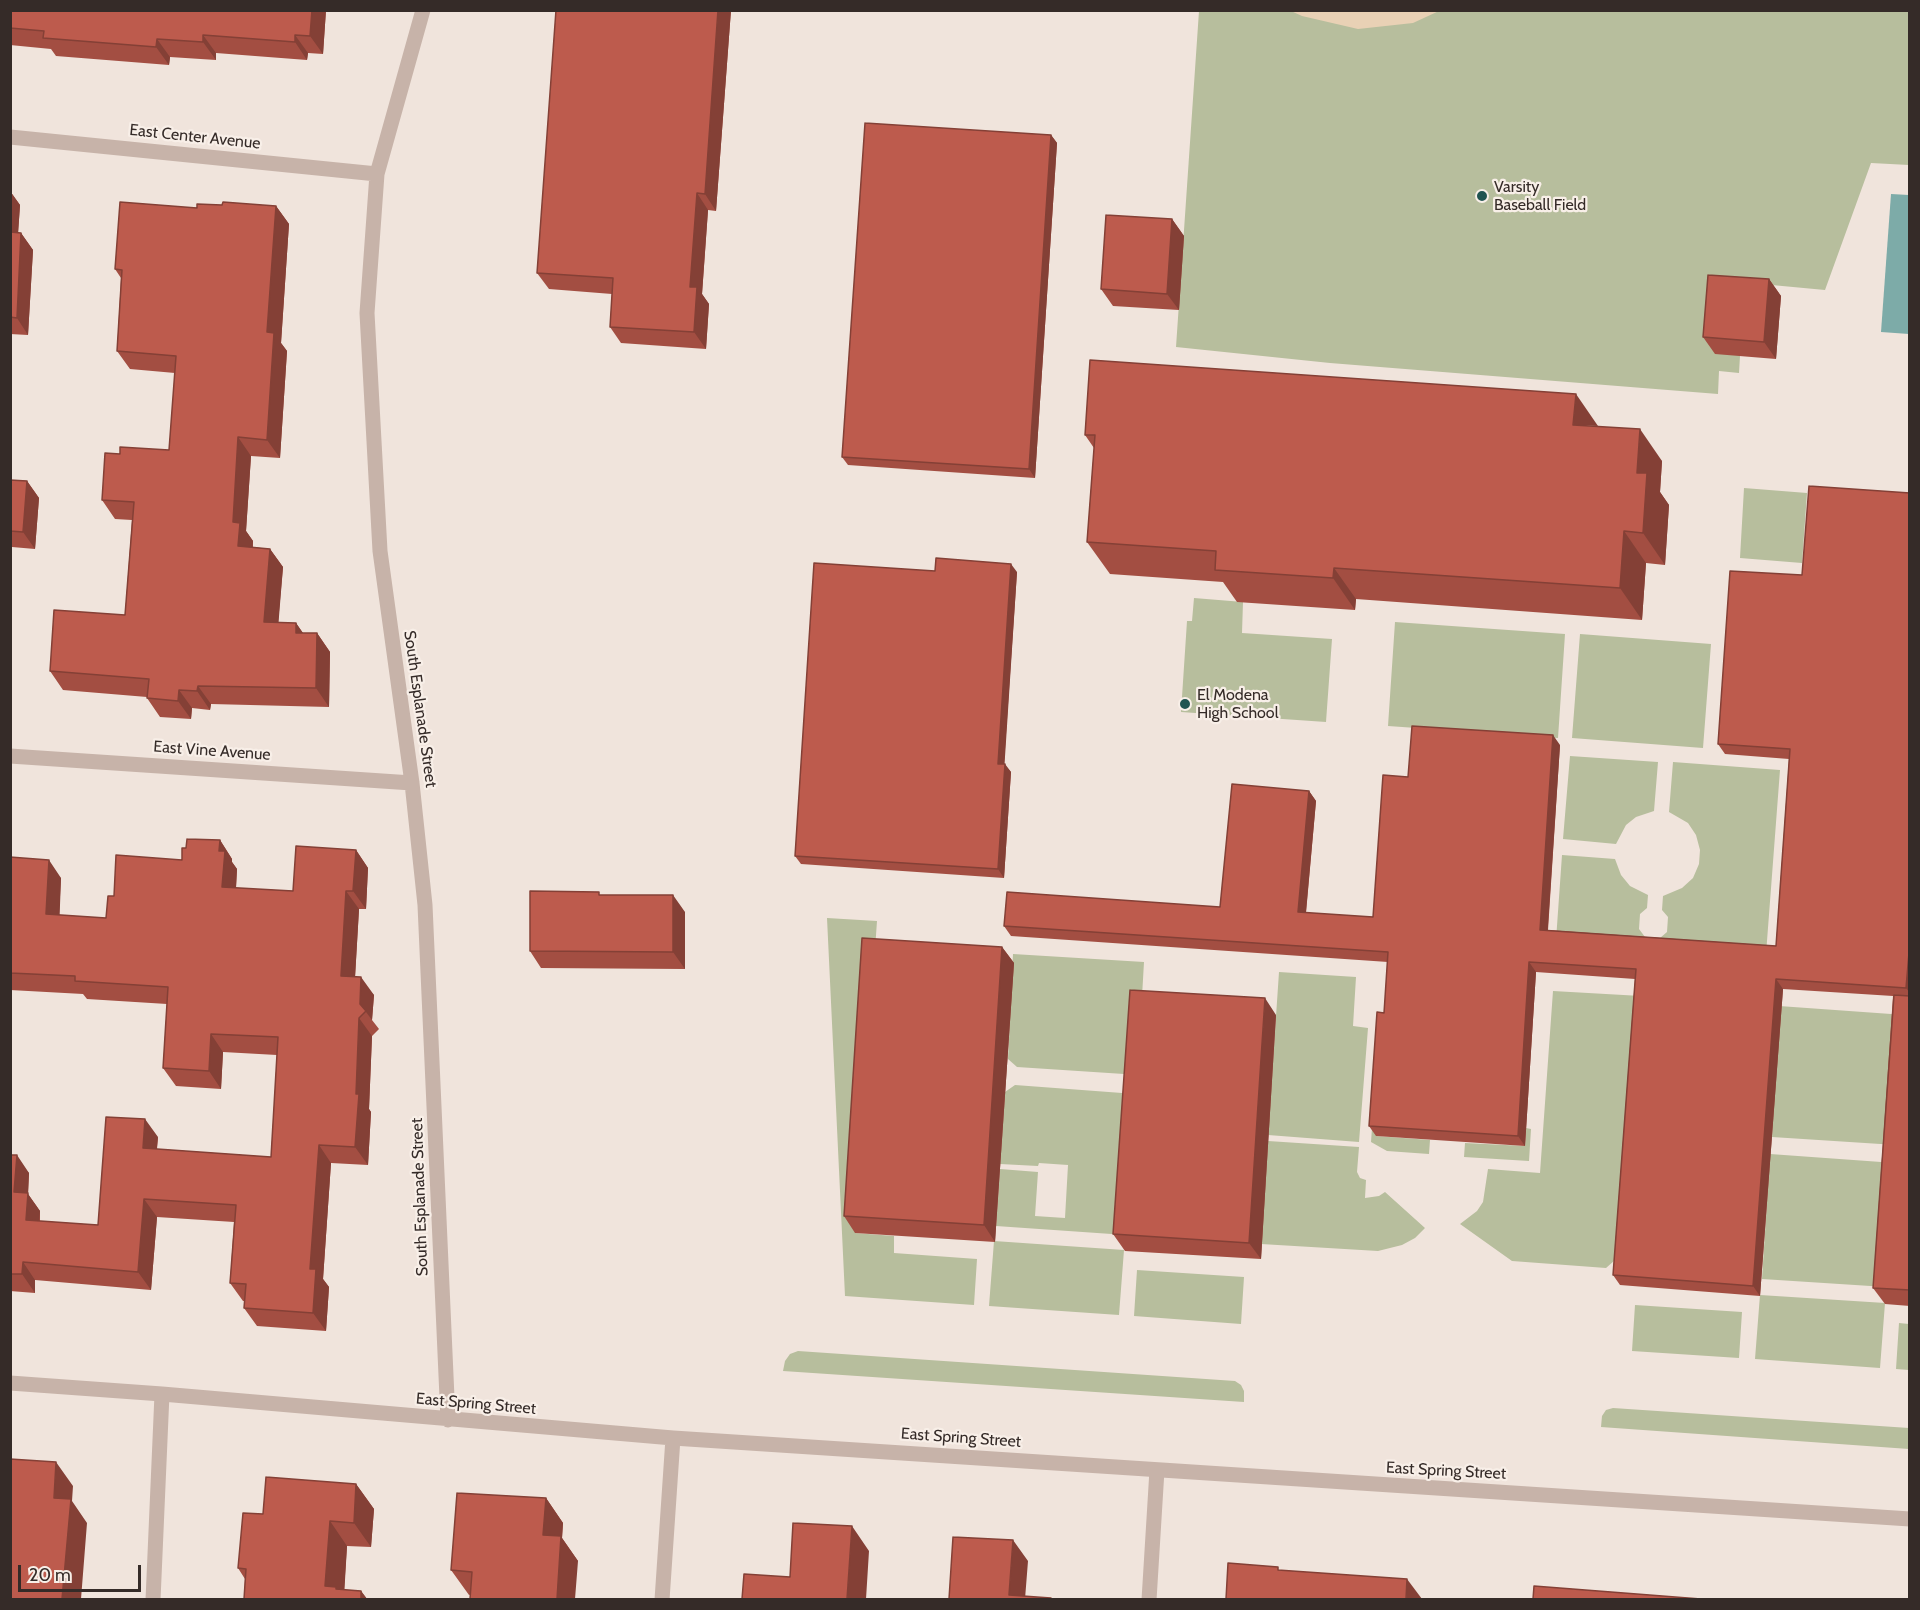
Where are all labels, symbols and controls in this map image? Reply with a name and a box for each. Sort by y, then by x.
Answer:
street label: East Center Avenue [129,121,261,153]
place label: Varsity Baseball Field [1494,177,1586,215]
marker: Varsity Baseball Field [1475,189,1489,203]
street label: South Esplanade Street [399,629,441,789]
place label: El Modena High School [1197,685,1278,723]
marker: El Modena High School [1178,697,1192,711]
street label: East Vine Avenue [153,737,271,765]
street label: South Esplanade Street [408,1118,432,1276]
street label: East Spring Street [415,1389,537,1419]
street label: East Spring Street [900,1424,1022,1452]
street label: East Spring Street [1385,1458,1507,1484]
scale bar [21,1553,144,1591]
text: 20 m [29,1564,71,1586]

